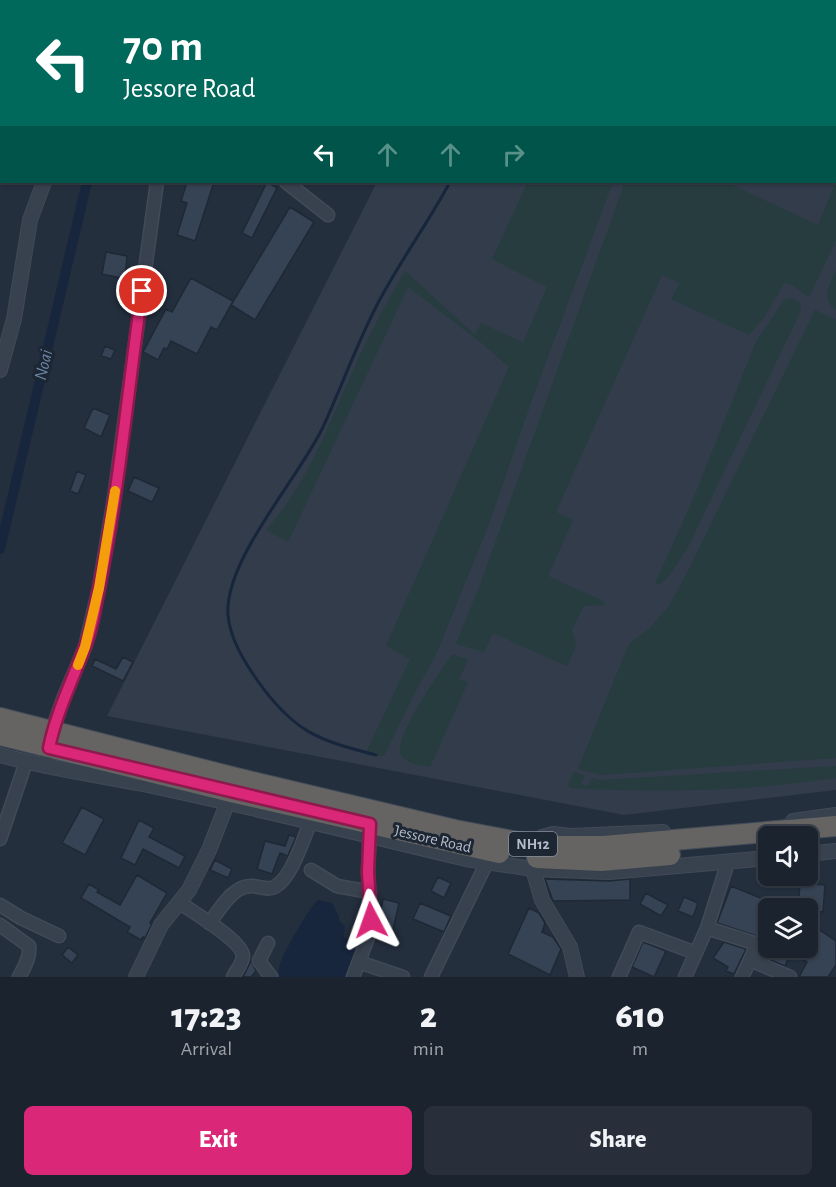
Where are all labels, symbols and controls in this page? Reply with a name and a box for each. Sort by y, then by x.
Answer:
icon: left [24,24,102,102]
text: 70 m [123,26,203,68]
text: Jessore Road [123,75,256,102]
icon: left [308,138,341,171]
icon: ahead [371,138,404,171]
icon: ahead [434,138,467,171]
icon: right [497,138,530,171]
pin [116,265,167,316]
icon: arrive [125,274,158,307]
water label: Noai [32,348,56,382]
street label: Jessore Road [393,822,473,856]
map controls [758,826,818,958]
button: sound [758,826,818,886]
road number: NH12 [509,832,557,856]
position arrow [339,888,403,952]
button: layers [758,898,818,958]
text: 17:23 [171,998,242,1034]
text: 2 [420,998,437,1034]
text: 610 [615,998,665,1034]
text: Arrival [181,1039,232,1059]
text: min [413,1039,444,1059]
text: m [632,1039,648,1059]
button: Exit [24,1106,412,1175]
button: Share [424,1106,812,1175]

